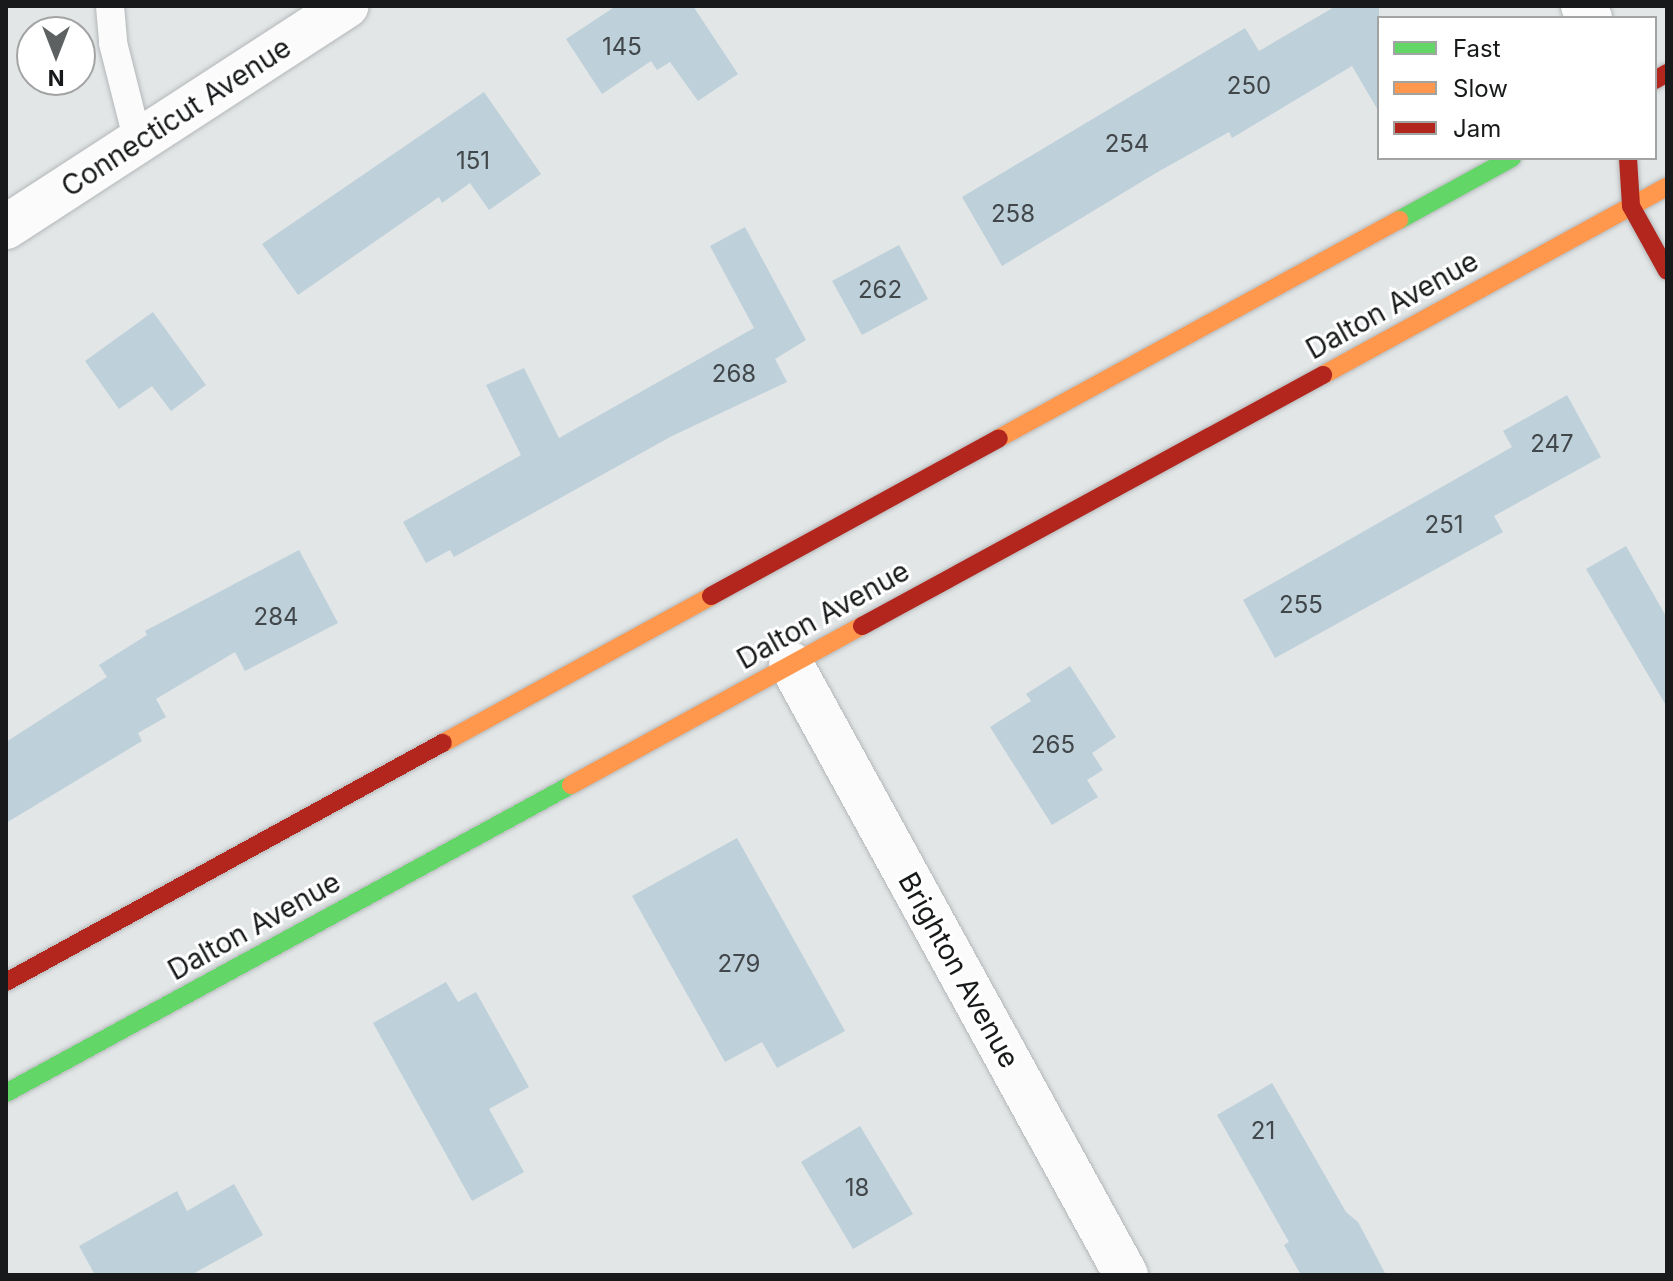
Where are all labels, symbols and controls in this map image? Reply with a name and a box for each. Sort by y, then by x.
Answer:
north arrow [16,16,96,96]
legend [1377,16,1657,160]
street label: Connecticut Avenue [55,30,297,204]
house number: 145 [602,33,642,61]
text: Fast [1453,34,1501,63]
text: N [48,65,64,91]
house number: 250 [1227,72,1271,100]
text: Slow [1453,74,1508,103]
text: Jam [1453,114,1501,143]
house number: 254 [1105,130,1149,158]
house number: 151 [456,147,490,175]
house number: 258 [991,200,1035,228]
street label: Dalton Avenue [1300,244,1484,366]
house number: 262 [858,276,902,304]
house number: 268 [712,360,756,388]
house number: 247 [1530,430,1574,458]
house number: 251 [1425,511,1463,539]
street label: Dalton Avenue [731,554,915,676]
house number: 255 [1279,591,1323,619]
house number: 284 [254,603,298,631]
house number: 265 [1031,731,1075,759]
street label: Dalton Avenue [162,865,346,987]
street label: Brighton Avenue [891,866,1027,1074]
house number: 279 [718,950,760,978]
house number: 21 [1251,1117,1275,1145]
house number: 18 [845,1174,869,1202]

